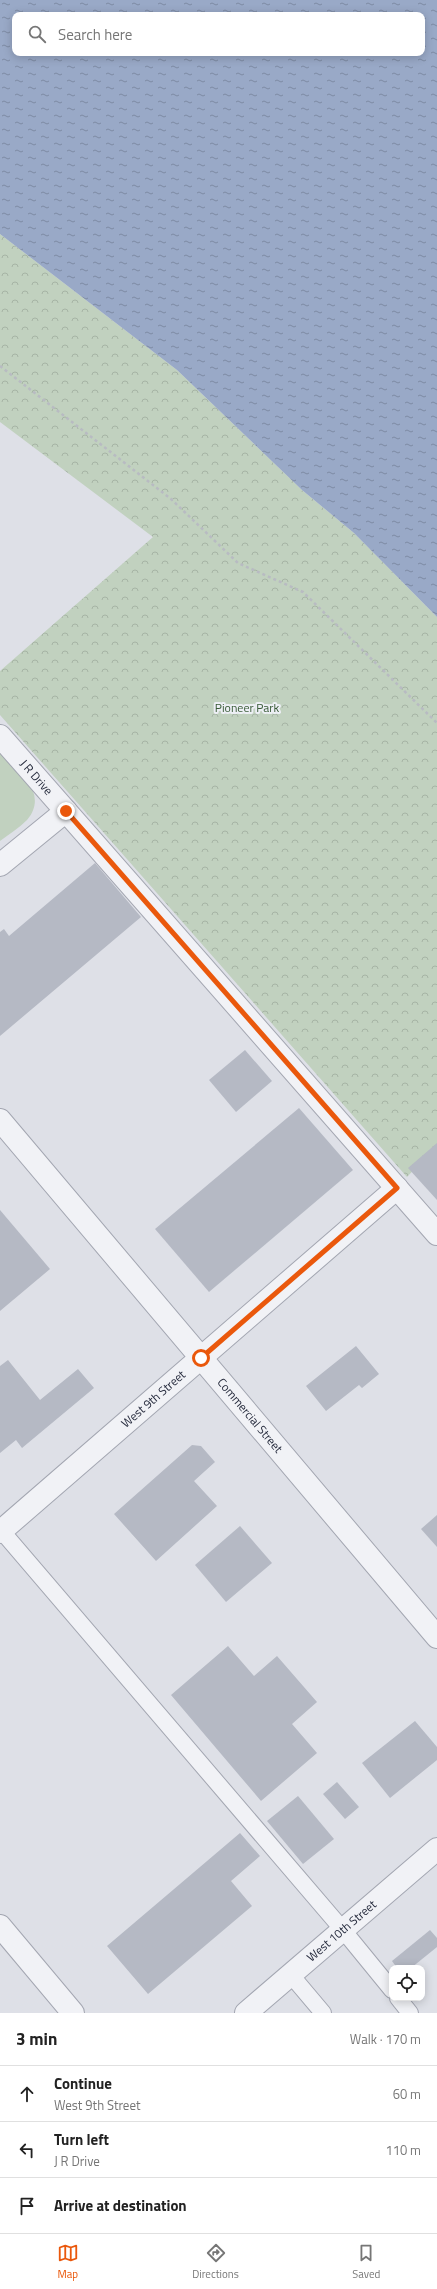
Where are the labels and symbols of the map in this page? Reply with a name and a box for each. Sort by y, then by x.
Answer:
park label: Pioneer Park [215,698,279,717]
street label: J R Drive [16,755,58,799]
route end [57,802,75,820]
route start [192,1349,210,1367]
street label: West 9th Street [117,1365,190,1432]
street label: Commercial Street [213,1373,288,1458]
street label: West 10th Street [302,1895,381,1966]

